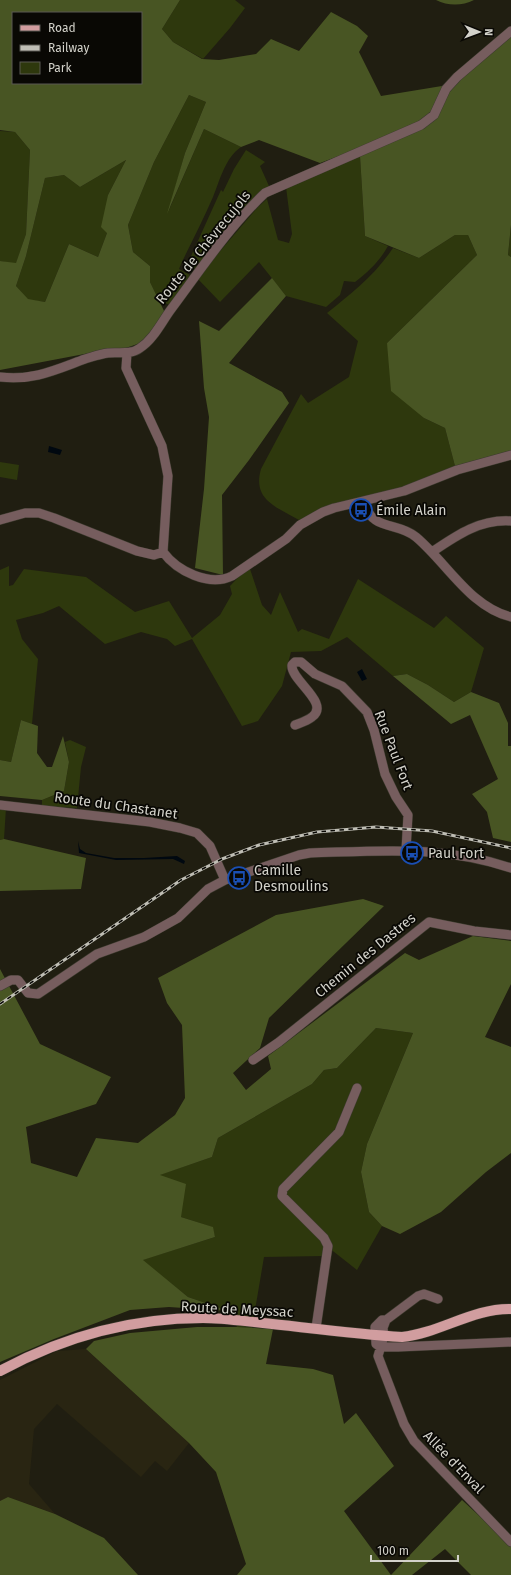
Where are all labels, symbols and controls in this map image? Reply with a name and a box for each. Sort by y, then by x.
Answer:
legend [12,12,142,84]
north arrow [459,12,499,52]
text: Road [48,21,76,35]
text: N [482,28,495,36]
text: Railway [48,41,89,55]
text: Park [48,61,72,75]
street label: Route de Chèvrecujols [152,187,255,307]
bus stop icon: Émile Alain [348,497,374,523]
place label: Émile Alain [376,501,447,519]
street label: Rue Paul Fort [371,708,417,793]
street label: Route du Chastanet [53,788,180,823]
bus stop icon: Paul Fort [399,840,425,866]
place label: Paul Fort [428,845,485,862]
place label: Camille Desmoulins [254,862,329,895]
bus stop icon: Camille Desmoulins [226,865,252,891]
street label: Chemin des Dastres [311,909,419,1001]
street label: Route de Meyssac [180,1298,294,1321]
street label: Allée d'Enval [420,1428,488,1497]
scale bar [371,1537,458,1563]
text: 100 m [377,1544,409,1558]

